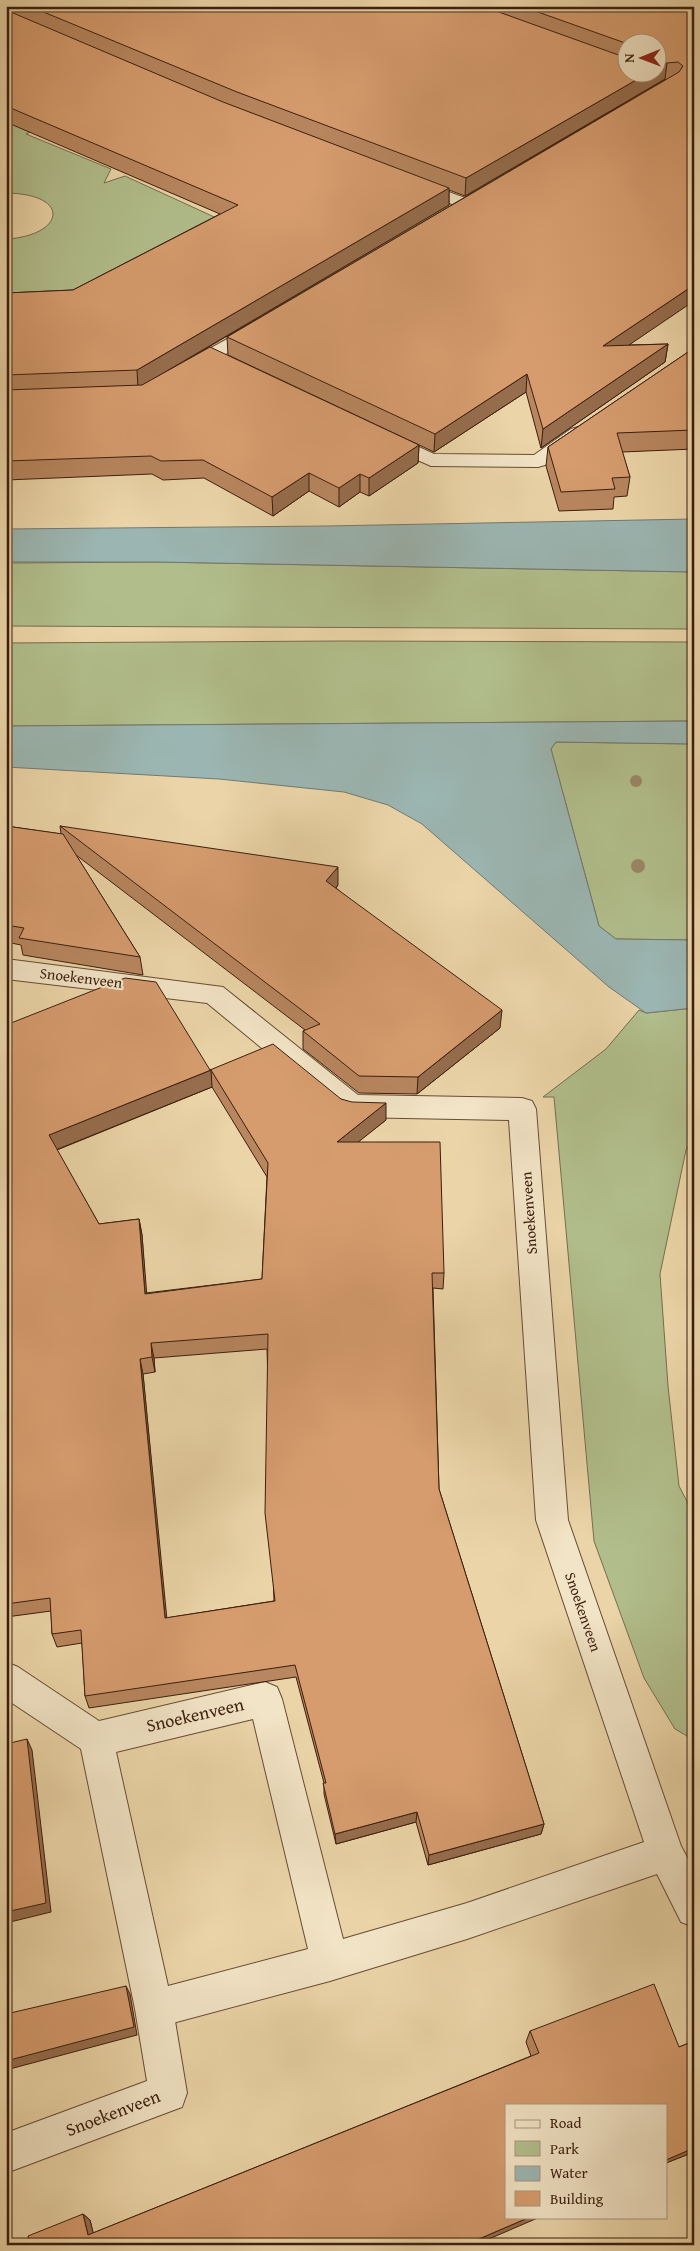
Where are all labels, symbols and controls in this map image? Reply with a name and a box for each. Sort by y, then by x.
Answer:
north arrow [618,32,668,82]
text: N [619,53,639,63]
street label: Snoekenveen [39,962,124,993]
street label: Snoekenveen [515,1170,542,1255]
street label: Snoekenveen [560,1569,607,1655]
street label: Snoekenveen [143,1690,246,1739]
street label: Snoekenveen [62,2082,164,2143]
legend [505,2104,668,2218]
text: Road [550,2112,581,2133]
text: Park [550,2138,579,2159]
text: Water [550,2162,588,2183]
text: Building [550,2188,604,2209]

